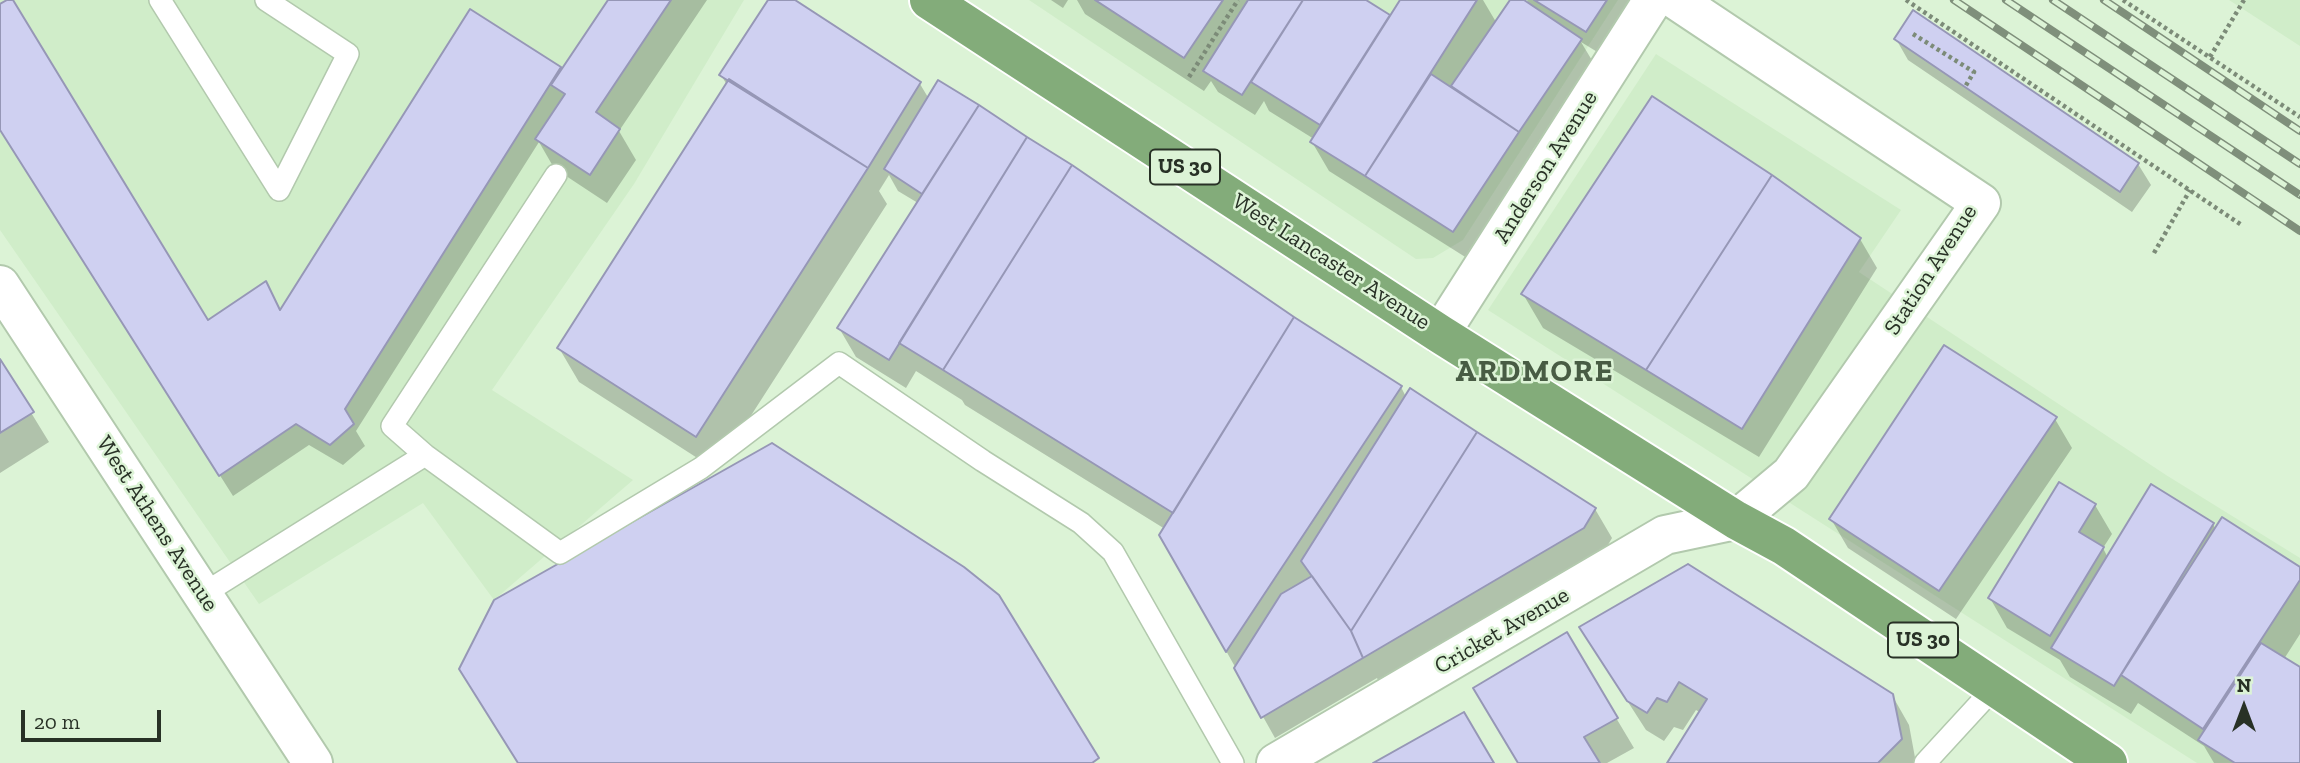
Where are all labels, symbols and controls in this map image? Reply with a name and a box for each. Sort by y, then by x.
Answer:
street label: Anderson Avenue [1488,86,1604,248]
road number: US 30 [1150,150,1220,184]
street label: West Lancaster Avenue [1227,188,1435,336]
street label: Station Avenue [1879,200,1983,340]
district label: ARDMORE [1456,354,1614,390]
street label: West Athens Avenue [90,431,224,617]
street label: Cricket Avenue [1430,581,1574,681]
road number: US 30 [1888,622,1958,658]
north arrow [2209,672,2279,742]
text: N [2237,674,2251,697]
scale bar [24,696,164,740]
text: 20 m [34,709,80,734]

